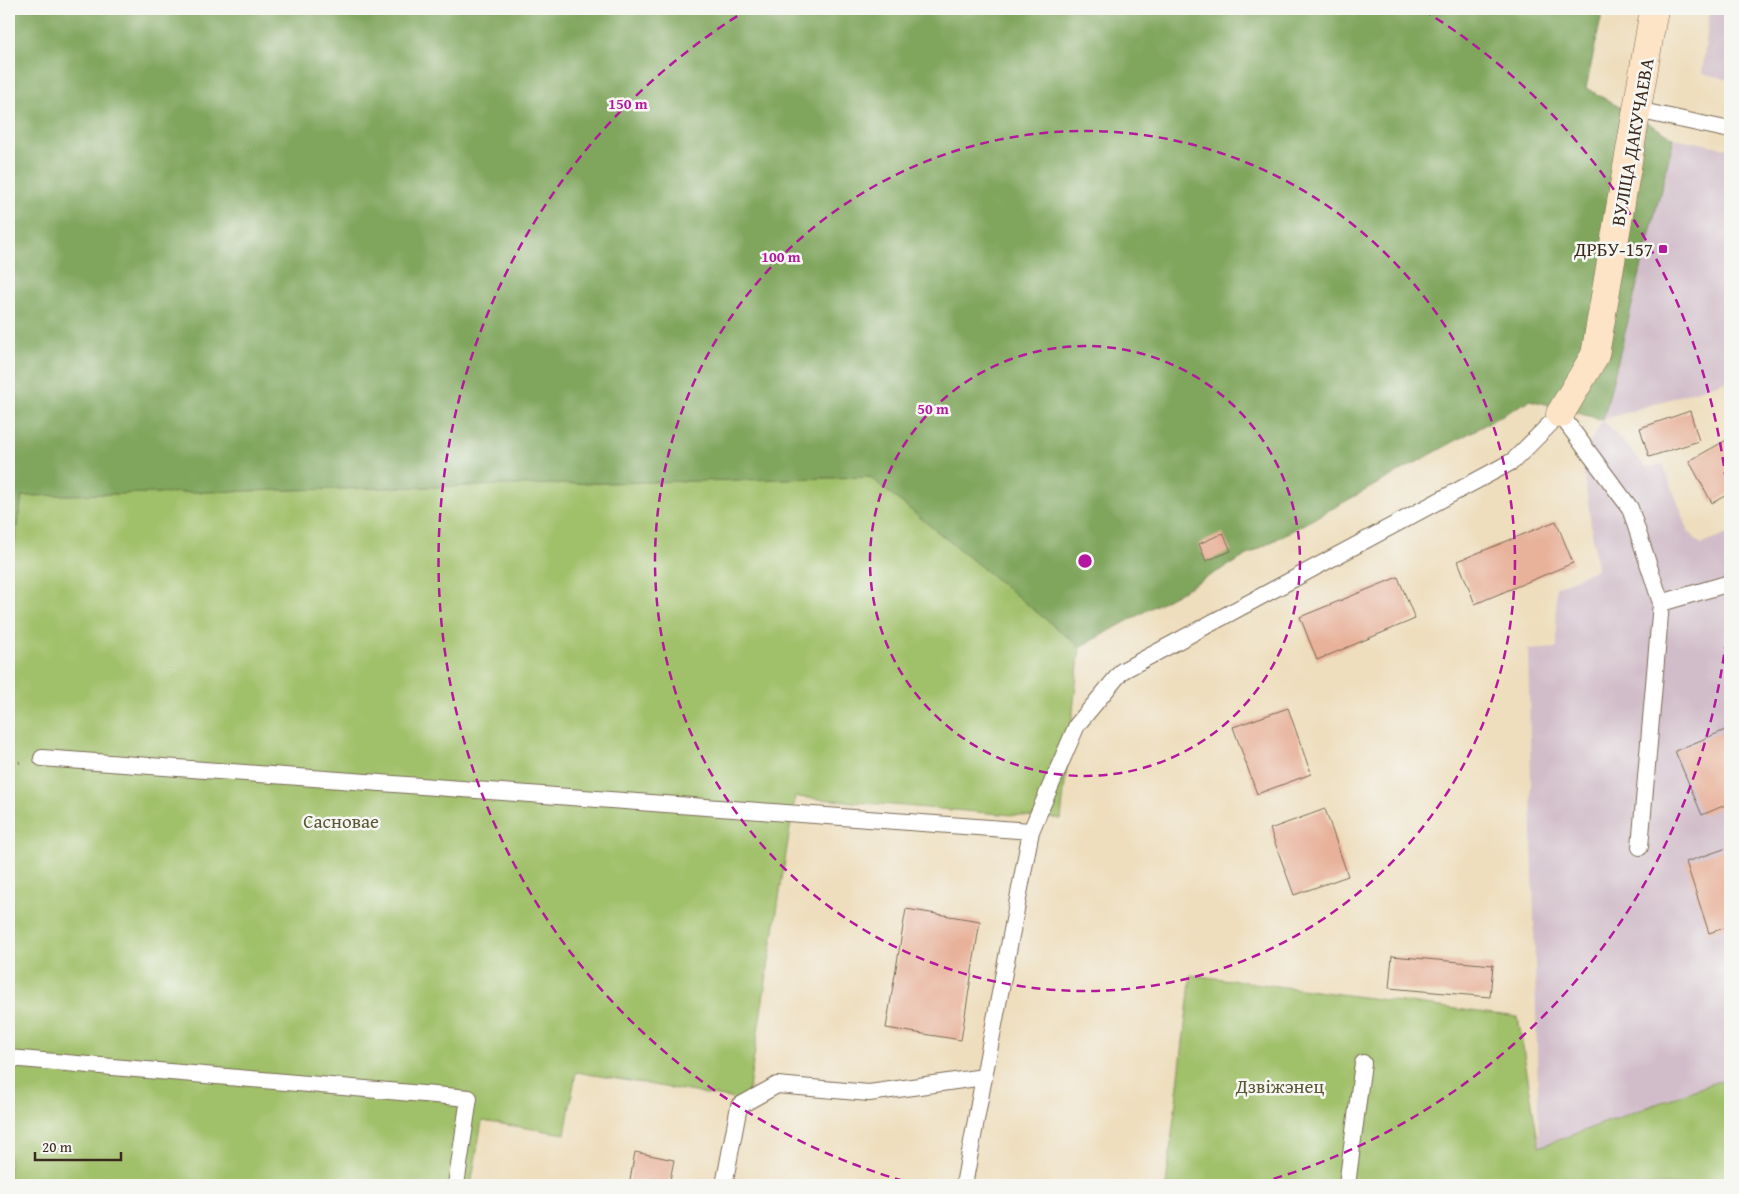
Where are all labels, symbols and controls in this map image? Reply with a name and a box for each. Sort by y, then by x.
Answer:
street label: ВУЛІЦА ДАКУЧАЕВА [1603,55,1661,228]
text: 150 m [608,93,648,114]
place label: ДРБУ-157 [1573,235,1653,263]
marker: ДРБУ-157 [1657,243,1669,255]
text: 100 m [761,246,801,267]
text: 50 m [917,398,949,419]
centre of rings [1076,552,1094,570]
park label: Сасновае [303,807,379,835]
park label: Дзвіжэнец [1235,1072,1324,1100]
scale bar [35,1129,121,1161]
text: 20 m [42,1136,73,1157]

